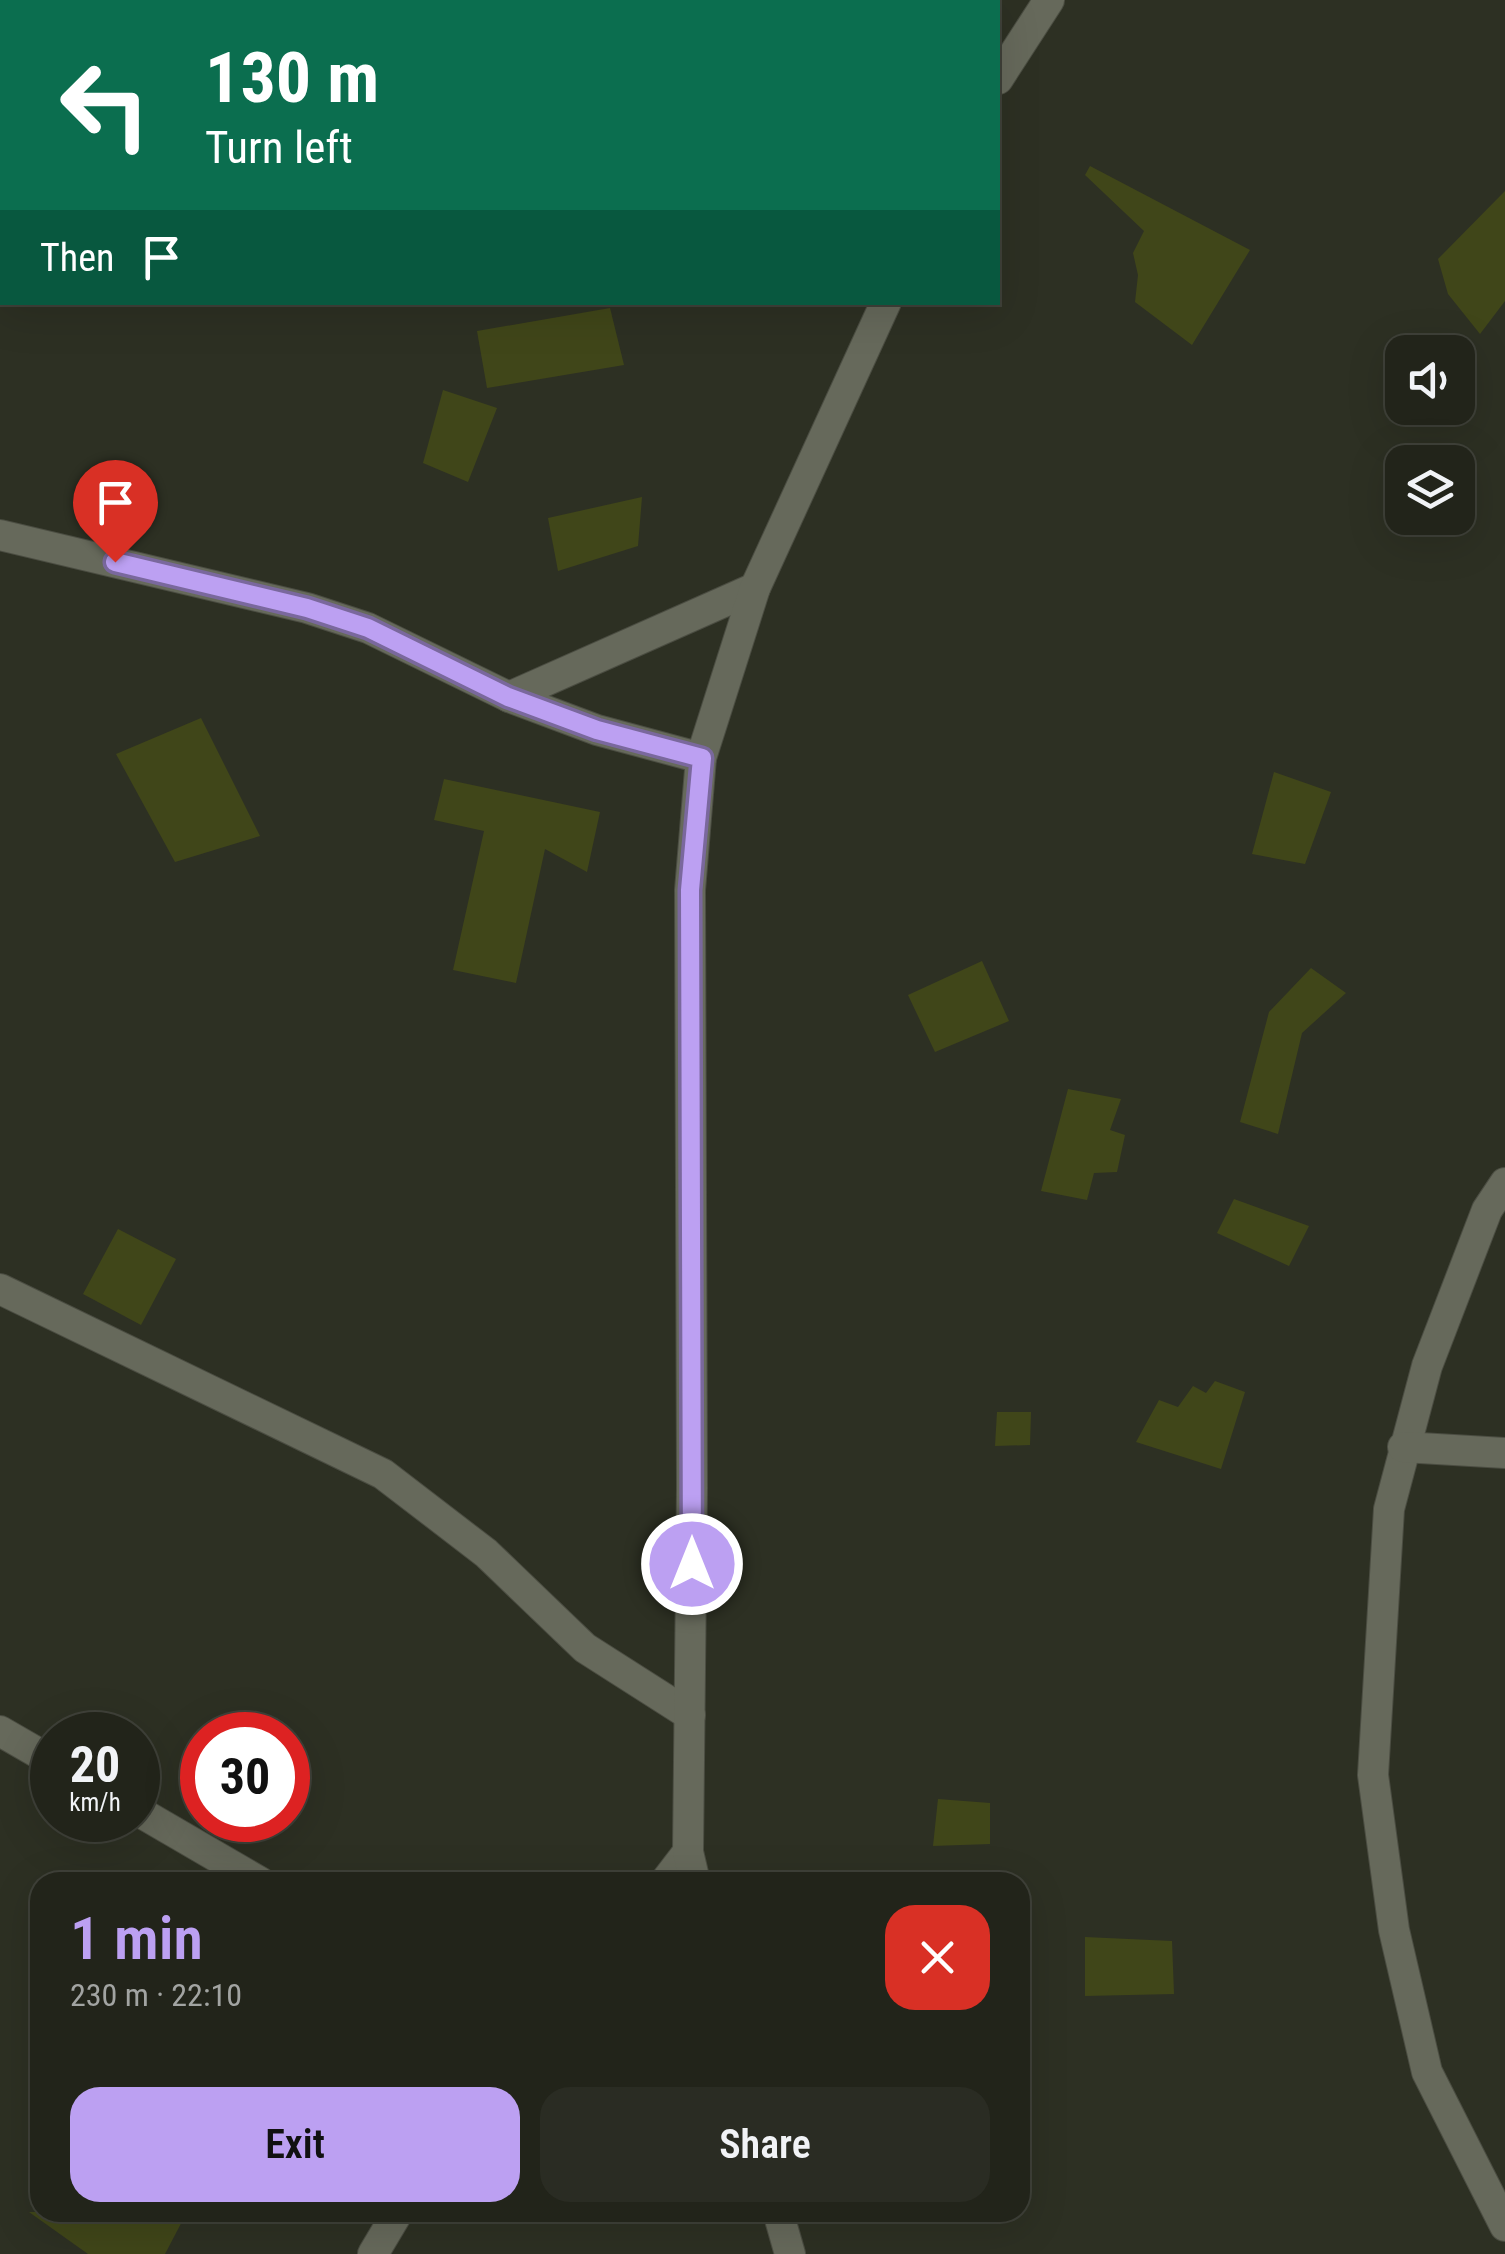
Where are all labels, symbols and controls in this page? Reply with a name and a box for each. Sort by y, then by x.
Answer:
text: 130 m [205,37,379,119]
icon: left [40,40,170,170]
text: Turn left [205,121,353,174]
icon: arrive [134,230,189,285]
text: Then [40,236,114,280]
map controls [1385,335,1475,535]
button: sound [1385,335,1475,425]
button: layers [1385,445,1475,535]
pin [73,460,158,563]
icon: arrive [88,475,143,530]
position arrow [640,1512,744,1616]
speed limit sign: 30 [180,1712,310,1842]
text: 20 [70,1736,120,1794]
text: km/h [69,1788,121,1817]
text: 1 min [70,1903,203,1974]
button: close [885,1905,990,2010]
text: 230 m · 22:10 [70,1976,242,2014]
button: Exit [70,2087,520,2202]
button: Share [540,2087,990,2202]

